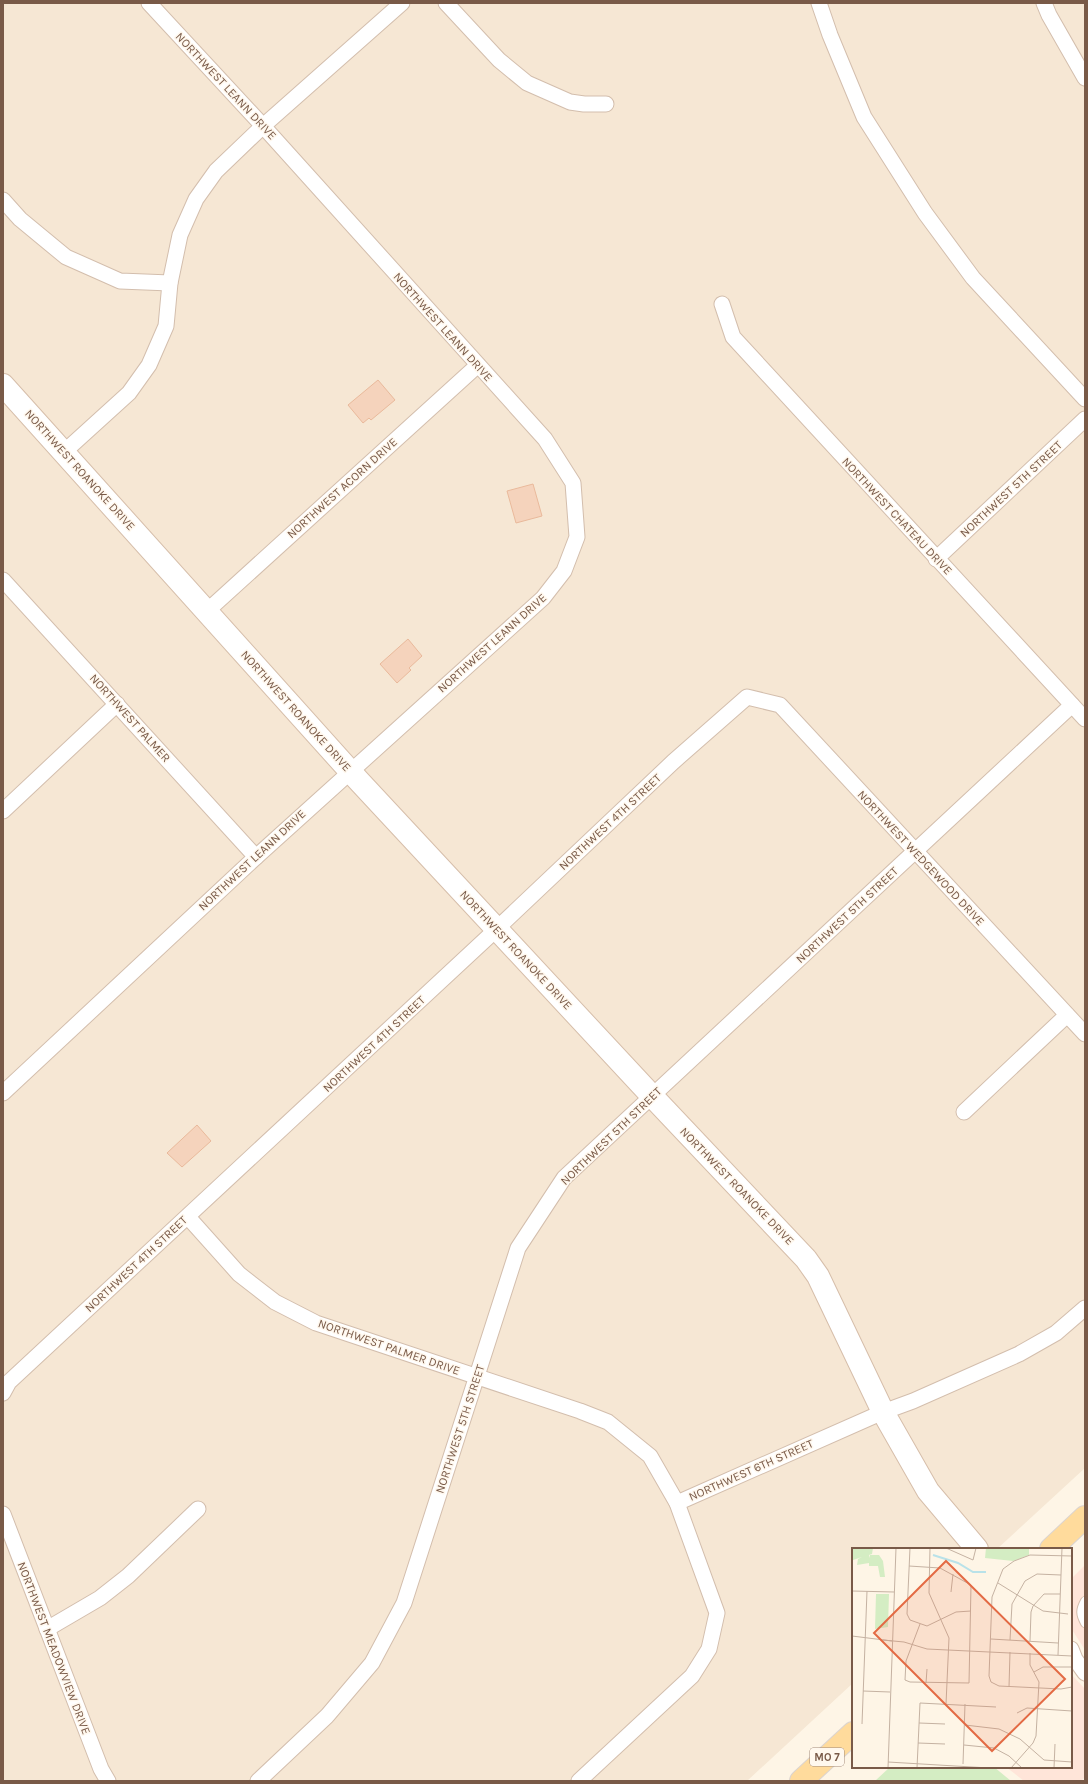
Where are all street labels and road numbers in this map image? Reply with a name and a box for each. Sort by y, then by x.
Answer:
street label: NORTHWEST LEANN DRIVE [173,29,279,143]
street label: NORTHWEST LEANN DRIVE [390,270,496,384]
street label: NORTHWEST ROANOKE DRIVE [22,407,138,533]
street label: NORTHWEST ACORN DRIVE [284,435,400,541]
street label: NORTHWEST 5TH STREET [957,438,1065,540]
street label: NORTHWEST CHATEAU DRIVE [839,454,955,578]
street label: NORTHWEST LEANN DRIVE [435,590,549,696]
street label: NORTHWEST ROANOKE DRIVE [238,648,354,774]
street label: NORTHWEST PALMER [87,671,173,765]
street label: NORTHWEST 4TH STREET [556,771,664,873]
street label: NORTHWEST WEDGEWOOD DRIVE [855,787,987,929]
street label: NORTHWEST LEANN DRIVE [195,807,309,913]
street label: NORTHWEST 5TH STREET [793,864,901,966]
street label: NORTHWEST ROANOKE DRIVE [457,887,575,1013]
street label: NORTHWEST 4TH STREET [320,993,428,1095]
street label: NORTHWEST 5TH STREET [558,1084,664,1188]
street label: NORTHWEST ROANOKE DRIVE [677,1124,797,1248]
street label: NORTHWEST 4TH STREET [82,1213,190,1315]
street label: NORTHWEST PALMER DRIVE [316,1316,462,1378]
street label: NORTHWEST 5TH STREET [433,1363,487,1495]
street label: NORTHWEST 6TH STREET [687,1436,815,1504]
street label: NORTHWEST MEADOWVIEW DRIVE [15,1560,93,1736]
road number: MO 7 [810,1748,844,1766]

